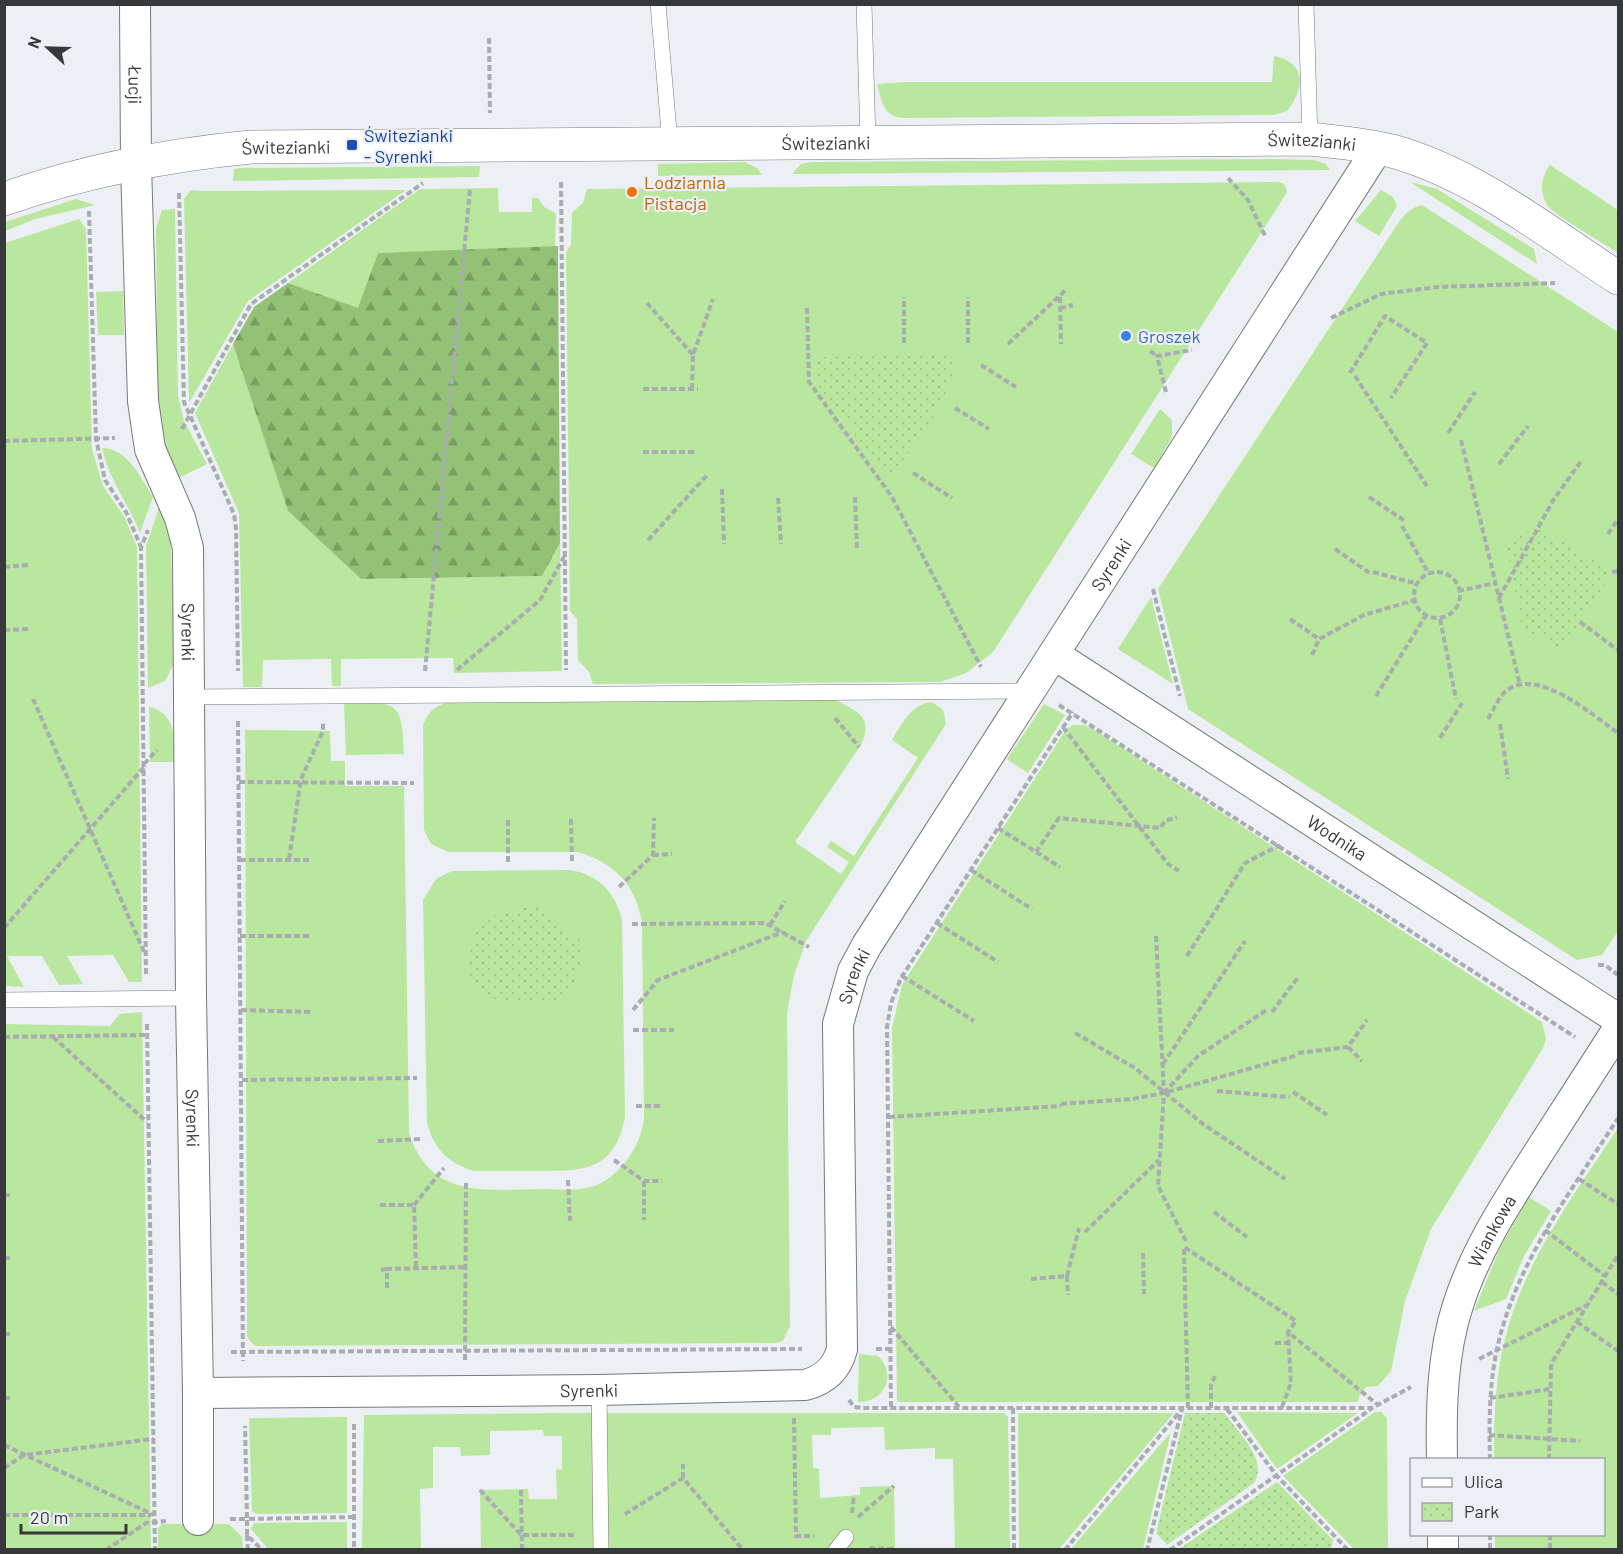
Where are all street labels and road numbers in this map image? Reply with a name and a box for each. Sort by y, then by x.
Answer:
street label: Łucji [124,65,147,104]
street label: Świtezianki [1267,128,1358,155]
street label: Świtezianki [781,131,871,154]
street label: Świtezianki [240,135,331,159]
street label: Syrenki [1086,534,1136,595]
street label: Syrenki [177,603,200,661]
street label: Wodnika [1303,810,1371,865]
street label: Syrenki [833,944,874,1006]
street label: Syrenki [182,1089,205,1147]
street label: Wiankowa [1463,1191,1520,1271]
street label: Syrenki [560,1379,618,1401]

